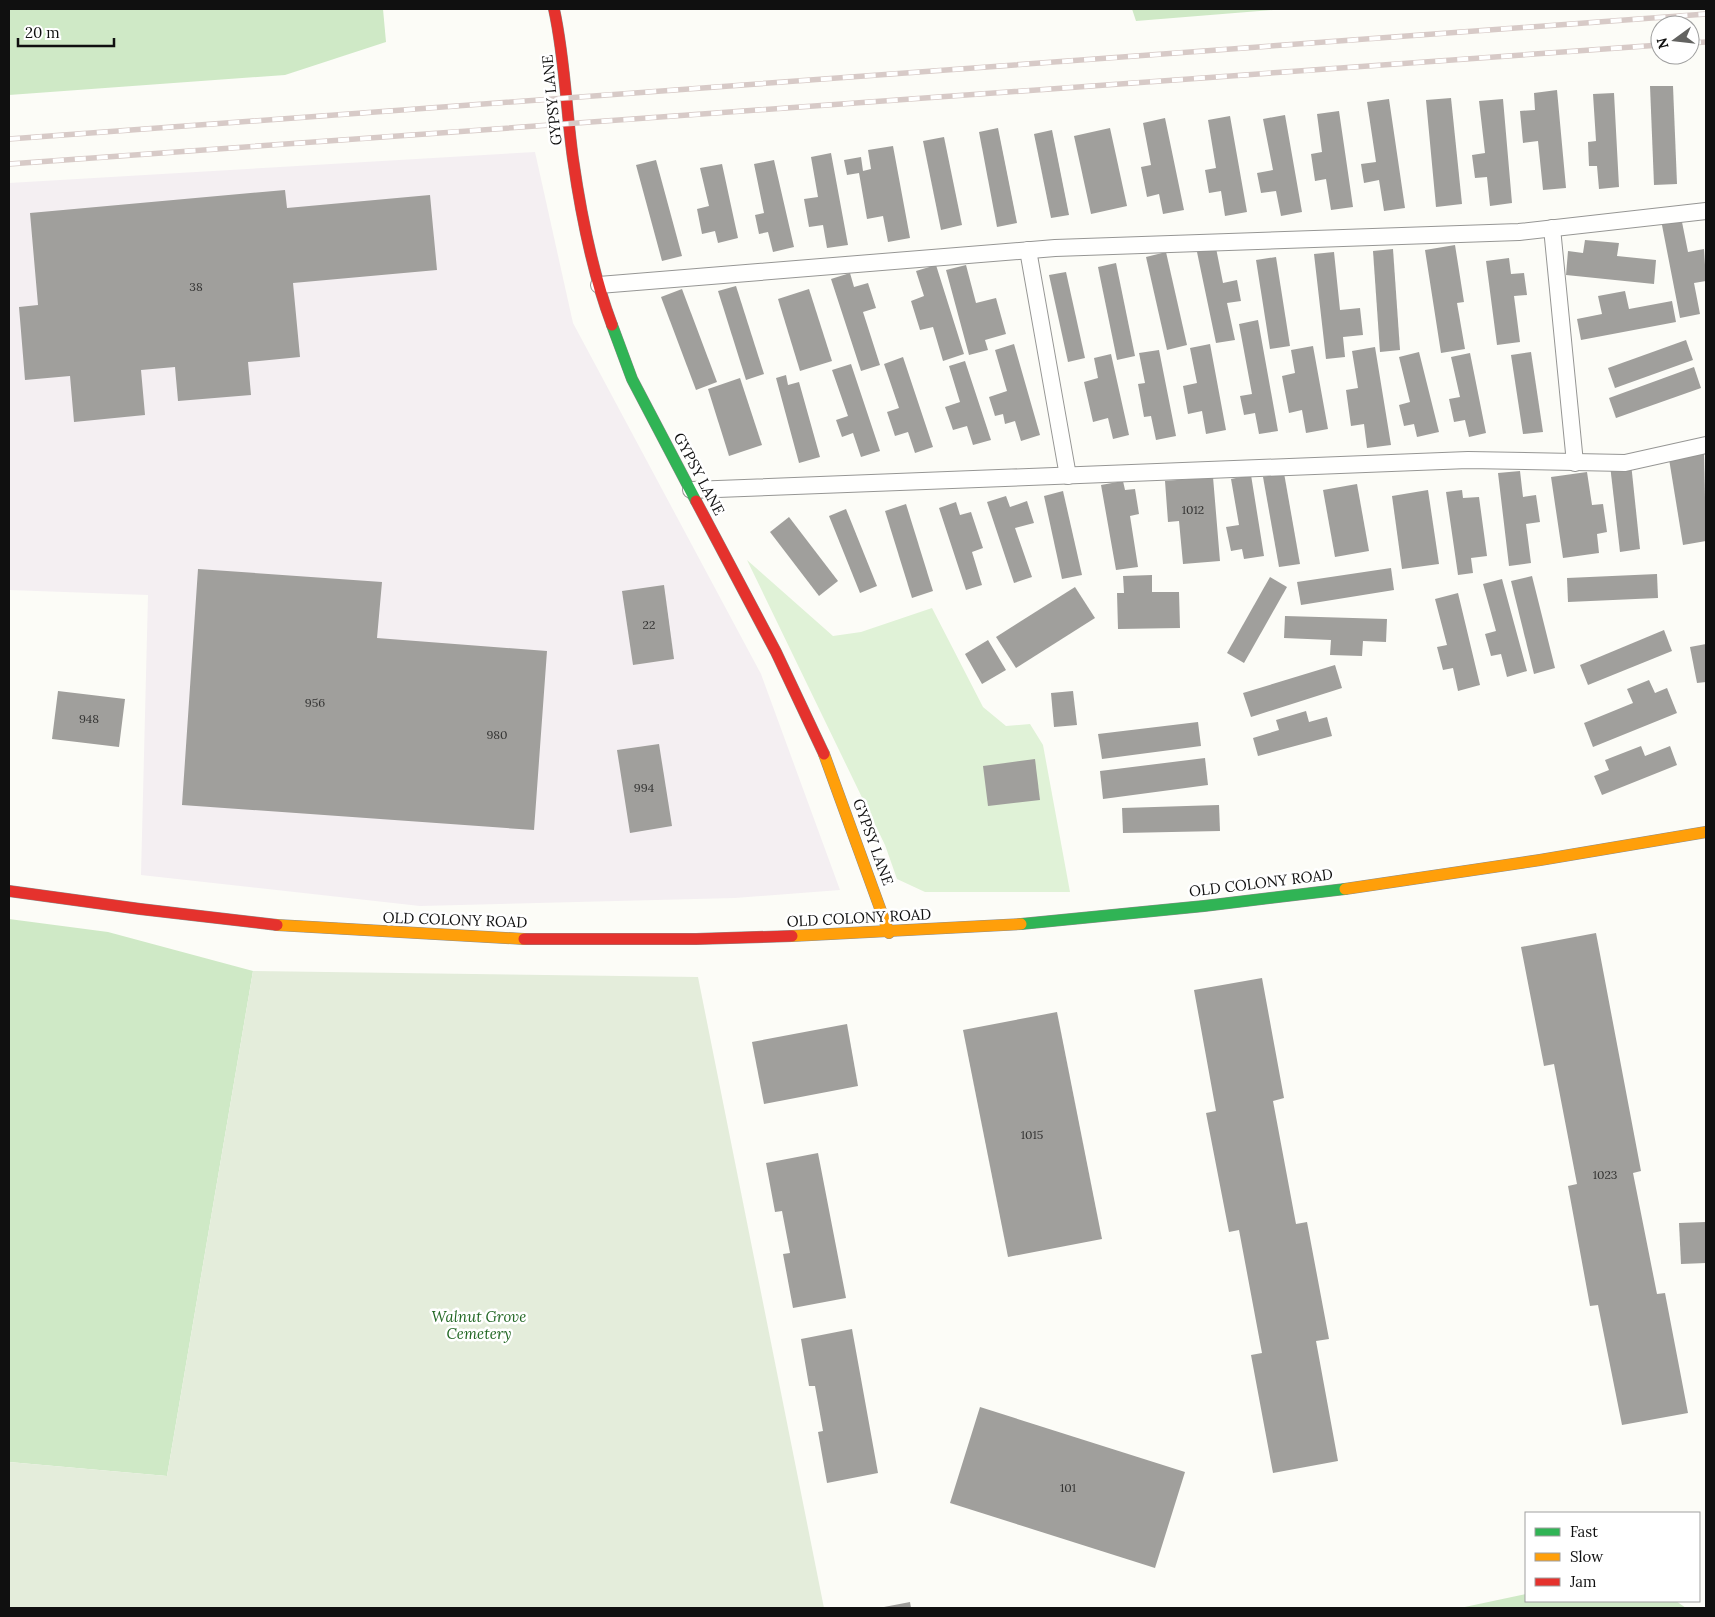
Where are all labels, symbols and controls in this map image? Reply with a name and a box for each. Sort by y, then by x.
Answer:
scale bar [18,15,114,47]
north arrow [1650,15,1700,65]
text: 20 m [25,23,60,42]
text: N [1652,36,1673,51]
street label: GYPSY LANE [537,54,566,146]
house number: 38 [189,279,203,294]
street label: GYPSY LANE [670,429,729,518]
house number: 1012 [1182,502,1204,517]
house number: 22 [643,617,655,632]
house number: 956 [305,695,325,710]
house number: 948 [79,711,99,726]
house number: 980 [486,727,508,742]
house number: 994 [634,780,655,795]
street label: GYPSY LANE [849,796,898,888]
street label: OLD COLONY ROAD [1188,864,1334,901]
street label: OLD COLONY ROAD [786,904,932,931]
street label: OLD COLONY ROAD [382,907,528,932]
house number: 1015 [1021,1127,1043,1142]
house number: 1023 [1593,1167,1618,1182]
park label: Walnut Grove Cemetery [432,1307,526,1343]
house number: 101 [1060,1480,1076,1495]
legend [1525,1512,1700,1602]
text: Fast [1570,1522,1598,1541]
text: Slow [1570,1547,1603,1566]
text: Jam [1569,1572,1597,1591]

